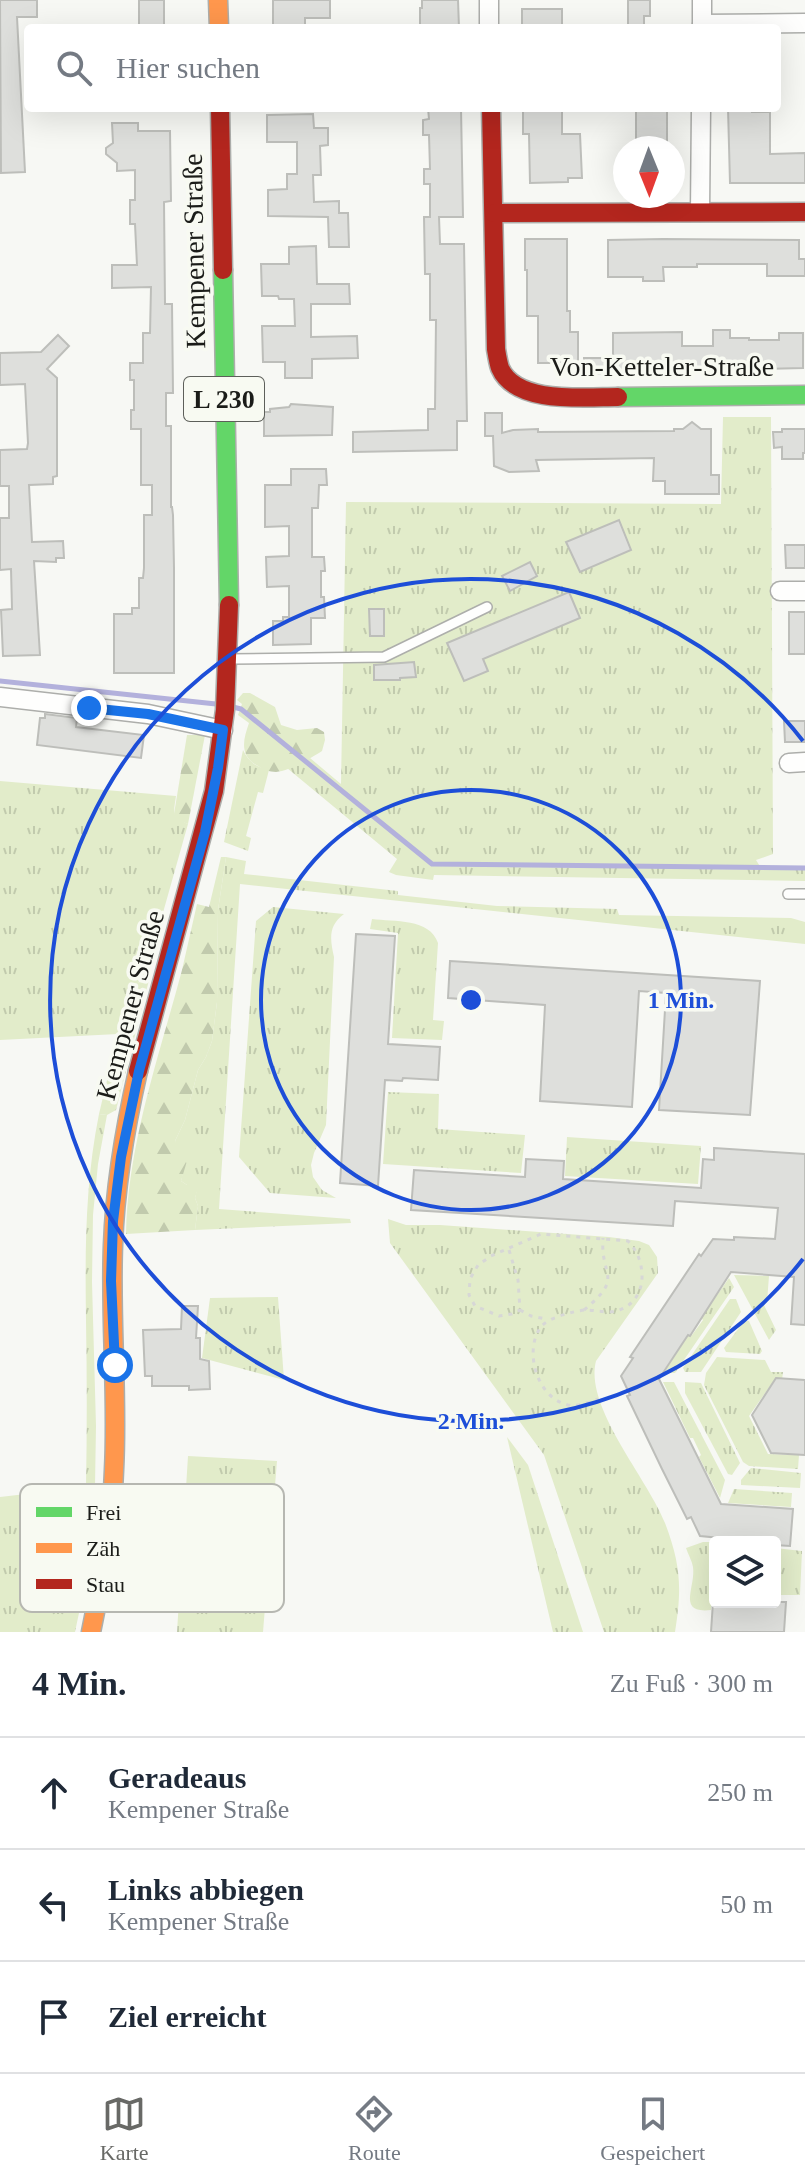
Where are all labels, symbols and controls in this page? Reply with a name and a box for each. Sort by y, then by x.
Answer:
search box [24,24,781,112]
icon: search [52,46,96,90]
text: Hier suchen [116,51,260,84]
north arrow [613,136,685,208]
street label: Kempener Straße [177,153,211,349]
street label: Von-Ketteler-Straße [550,351,774,382]
road number: L 230 [184,377,264,421]
route end [71,690,107,726]
street label: Kempener Straße [90,907,170,1103]
centre of rings [457,986,485,1014]
text: 1 Min. [648,987,714,1013]
route start [97,1347,133,1383]
text: 2 Min. [438,1408,504,1434]
legend [20,1484,284,1612]
text: Frei [86,1500,121,1525]
text: Zäh [86,1536,120,1561]
map controls [709,1536,781,1608]
button: layers [709,1536,781,1608]
text: Stau [86,1572,125,1597]
text: 4 Min. [32,1665,126,1702]
text: Zu Fuß · 300 m [610,1669,773,1698]
text: Geradeaus [108,1761,246,1794]
icon: ahead [32,1771,76,1815]
text: 250 m [707,1778,773,1807]
text: Kempener Straße [108,1795,289,1824]
text: Links abbiegen [108,1873,304,1906]
icon: left [32,1883,76,1927]
text: 50 m [720,1890,773,1919]
text: Kempener Straße [108,1907,289,1936]
icon: arrive [32,1995,76,2039]
text: Ziel erreicht [108,2000,267,2033]
tab: Karte [100,2092,149,2166]
tab: Route [348,2092,401,2166]
tab: Gespeichert [600,2092,705,2166]

